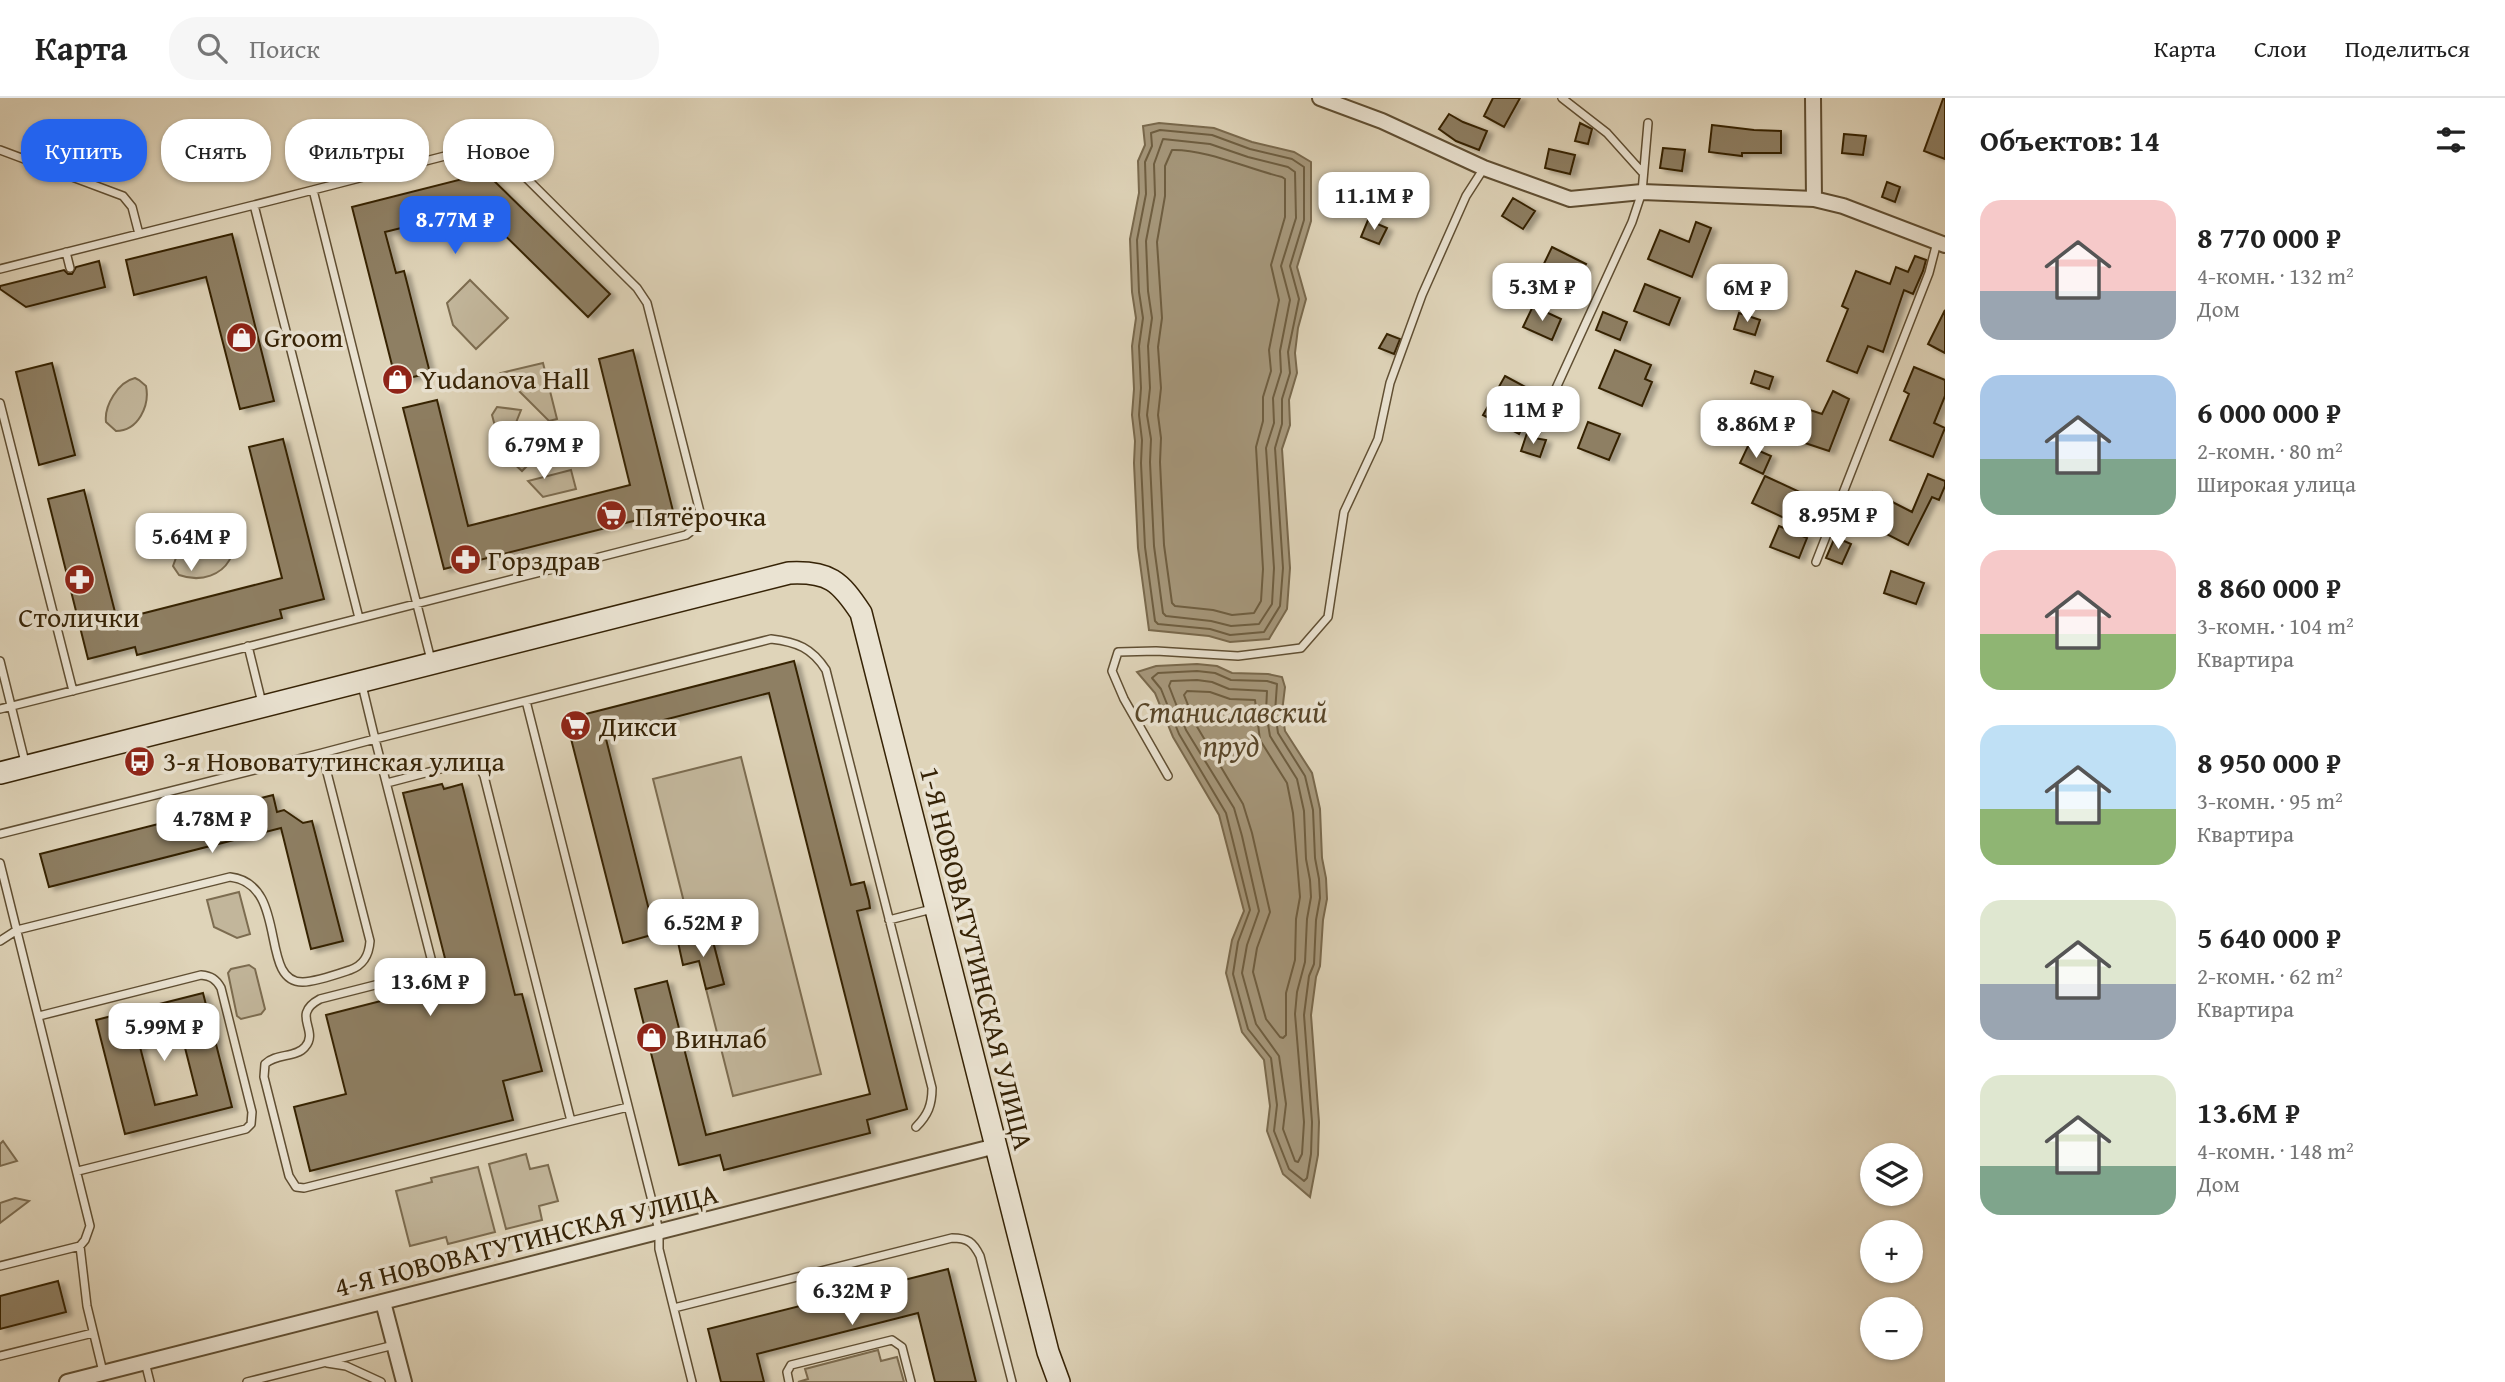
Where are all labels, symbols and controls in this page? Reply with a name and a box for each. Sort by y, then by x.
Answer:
search box [169,17,659,80]
text: Карта [35,24,127,72]
icon: search [193,29,231,67]
text: Поиск [249,29,320,68]
text: Карта [2154,31,2216,66]
text: Слои [2254,31,2307,66]
text: Поделиться [2345,31,2470,66]
text: Объектов: 14 [1980,118,2160,162]
chip: Купить [21,119,147,182]
chip: Снять [161,119,271,182]
chip: Фильтры [285,119,429,182]
chip: Новое [443,119,554,182]
icon: filters [2432,121,2470,159]
pin: 11.1M ₽ [1309,172,1439,232]
text: 11.1M ₽ [1334,178,1414,211]
pin: 8.77M ₽ [390,197,520,256]
text: 8.77M ₽ [415,202,495,235]
text: 8 770 000 ₽ [2197,215,2341,259]
icon: home [2036,228,2120,312]
text: 4-комн. · 132 m² [2197,259,2354,292]
pin: 5.3M ₽ [1485,264,1599,323]
pin: 6M ₽ [1706,264,1788,324]
text: 5.3M ₽ [1508,269,1576,302]
text: 6M ₽ [1723,270,1771,303]
text: Дом [2197,292,2240,325]
place label: Groom [264,316,343,357]
shop icon: Groom [224,320,258,354]
place label: Yudanova Hall [420,358,590,399]
shop icon: Yudanova Hall [380,362,414,396]
pin: 11M ₽ [1484,386,1582,446]
text: 6 000 000 ₽ [2197,390,2341,434]
text: 11M ₽ [1503,392,1563,425]
pin: 8.86M ₽ [1691,400,1821,460]
icon: home [2036,403,2120,487]
text: 8.86M ₽ [1716,406,1796,439]
pin: 6.79M ₽ [479,422,609,481]
text: 6.79M ₽ [504,427,584,460]
text: 2-комн. · 80 m² [2197,434,2343,467]
text: Широкая улица [2197,467,2356,500]
pin: 8.95M ₽ [1773,491,1903,551]
place label: Пятёрочка [635,495,767,536]
text: 8.95M ₽ [1798,497,1878,530]
supermarket icon: Пятёрочка [595,499,629,533]
pin: 5.64M ₽ [126,514,256,573]
text: 5.64M ₽ [151,519,231,552]
place label: Горздрав [488,539,600,580]
pharmacy icon: Горздрав [448,543,482,577]
pharmacy icon: Столички [62,563,96,597]
text: 8 860 000 ₽ [2197,565,2341,609]
icon: home [2036,578,2120,662]
place label: Столички [18,596,140,637]
text: 3-комн. · 104 m² [2197,609,2354,642]
text: Квартира [2197,642,2294,675]
water label: Станиславский пруд [1135,689,1327,767]
place label: Дикси [598,705,677,746]
supermarket icon: Дикси [559,709,593,743]
place label: 3-я Нововатутинская улица [163,740,505,781]
text: 8 950 000 ₽ [2197,740,2341,784]
bus stop icon: 3-я Нововатутинская улица [123,744,157,778]
icon: home [2036,753,2120,837]
street label: 1-Я НОВОВАТУТИНСКАЯ УЛИЦА [910,762,1045,1154]
text: 3-комн. · 95 m² [2197,784,2343,817]
pin: 4.78M ₽ [147,796,277,855]
text: 4.78M ₽ [172,801,252,834]
text: Квартира [2197,817,2294,850]
pin: 6.52M ₽ [638,900,768,959]
text: 6.52M ₽ [663,905,743,938]
text: 5 640 000 ₽ [2197,915,2341,959]
icon: home [2036,928,2120,1012]
pin: 13.6M ₽ [365,958,495,1018]
text: 2-комн. · 62 m² [2197,959,2343,992]
text: 13.6M ₽ [390,964,470,997]
text: Квартира [2197,992,2294,1025]
pin: 5.99M ₽ [99,1004,229,1063]
text: 5.99M ₽ [124,1009,204,1042]
place label: Винлаб [675,1017,767,1058]
shop icon: Винлаб [635,1021,669,1055]
text: 13.6M ₽ [2197,1090,2300,1134]
icon: home [2036,1103,2120,1187]
text: 4-комн. · 148 m² [2197,1134,2354,1167]
map controls [1860,1143,1923,1360]
button: layers [1860,1143,1923,1206]
text: Дом [2197,1167,2240,1200]
street label: 4-Я НОВОВАТУТИНСКАЯ УЛИЦА [330,1172,722,1307]
button: + [1860,1220,1923,1283]
pin: 6.32M ₽ [787,1268,917,1327]
text: 6.32M ₽ [812,1273,892,1306]
button: − [1860,1297,1923,1360]

